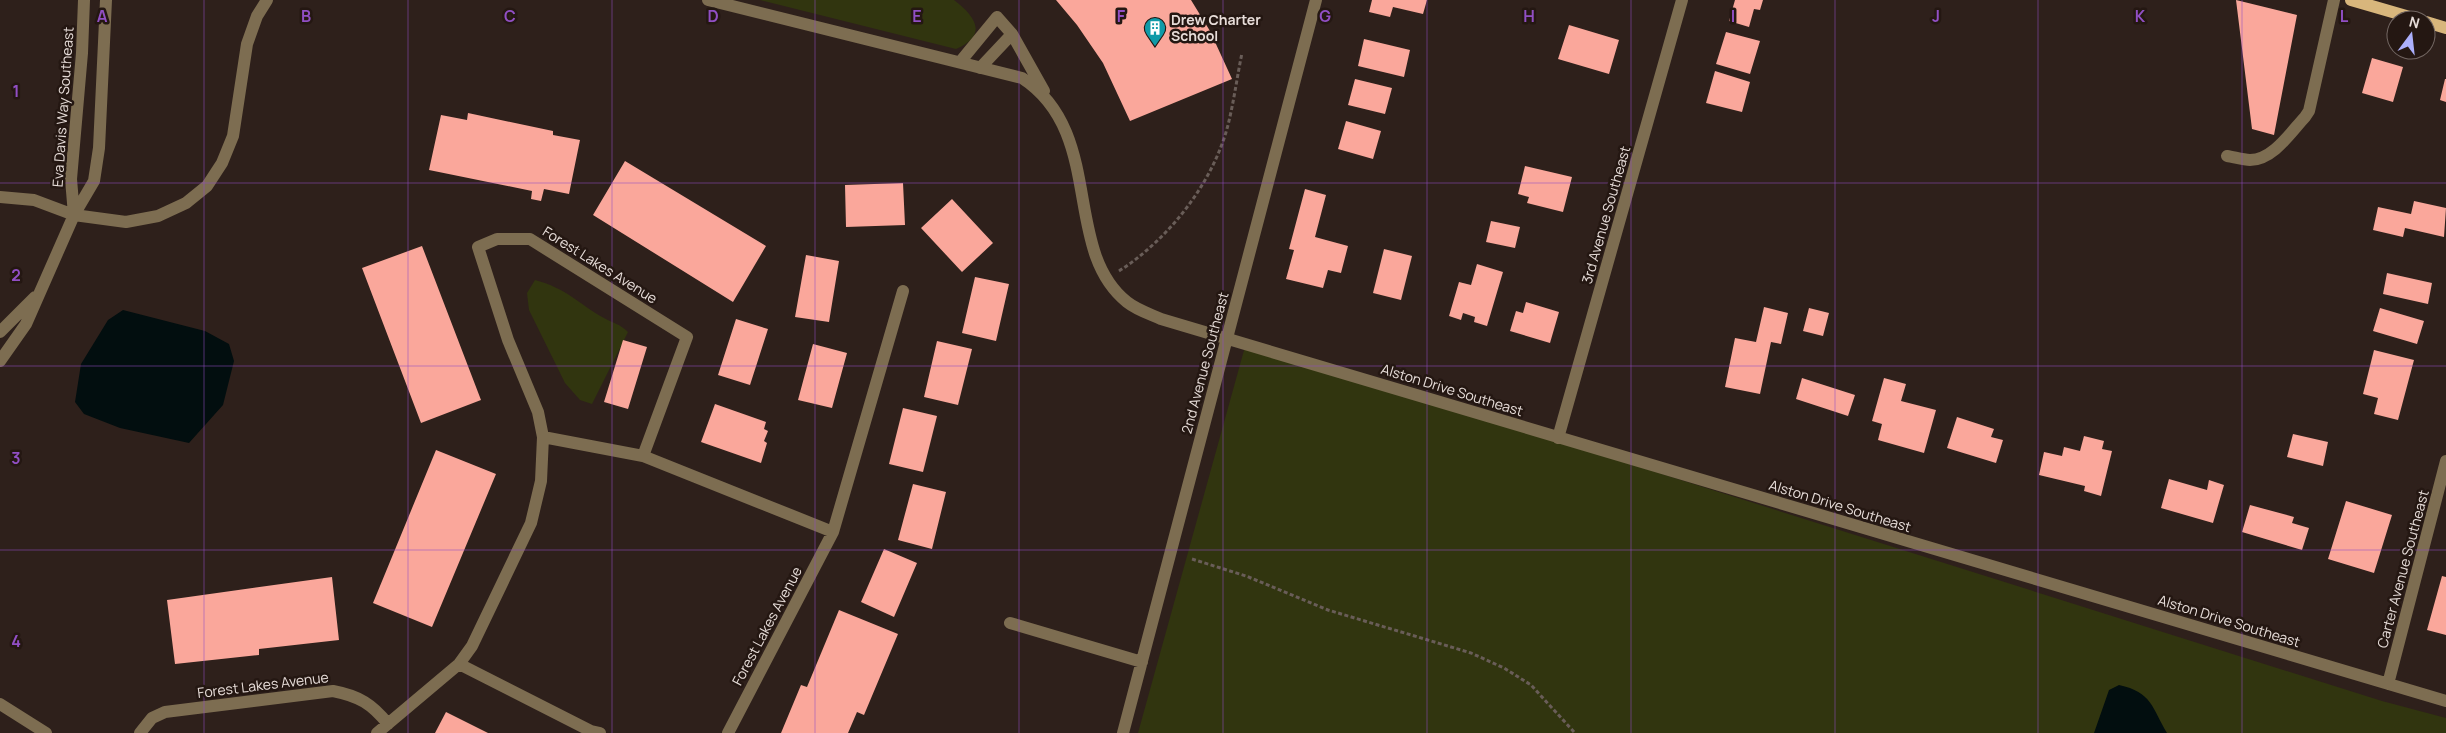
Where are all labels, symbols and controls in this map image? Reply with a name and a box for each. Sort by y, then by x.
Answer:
text: A [97,5,108,27]
text: B [301,5,311,27]
text: C [504,5,516,27]
text: D [707,5,719,27]
text: E [912,5,922,27]
text: F [1117,5,1126,27]
text: G [1319,5,1331,27]
text: H [1523,5,1535,27]
text: I [1731,5,1735,27]
text: J [1932,5,1940,27]
text: K [2135,5,2146,27]
text: L [2340,5,2349,27]
place label: Drew Charter School [1171,10,1261,45]
north arrow [2386,10,2436,60]
text: N [2407,11,2422,32]
building icon: Drew Charter School [1143,16,1167,47]
street label: Eva Davis Way Southeast [47,26,78,188]
text: 1 [12,80,20,102]
street label: 3rd Avenue Southeast [1577,143,1634,286]
street label: Forest Lakes Avenue [539,222,661,308]
text: 2 [11,264,21,286]
street label: 2nd Avenue Southeast [1176,290,1233,436]
street label: Alston Drive Southeast [1379,359,1526,420]
text: 3 [11,447,21,469]
street label: Alston Drive Southeast [1767,475,1914,536]
street label: Carter Avenue Southeast [2372,487,2433,650]
street label: Forest Lakes Avenue [727,563,806,688]
street label: Alston Drive Southeast [2156,590,2303,651]
text: 4 [11,630,21,652]
street label: Forest Lakes Avenue [196,667,330,702]

